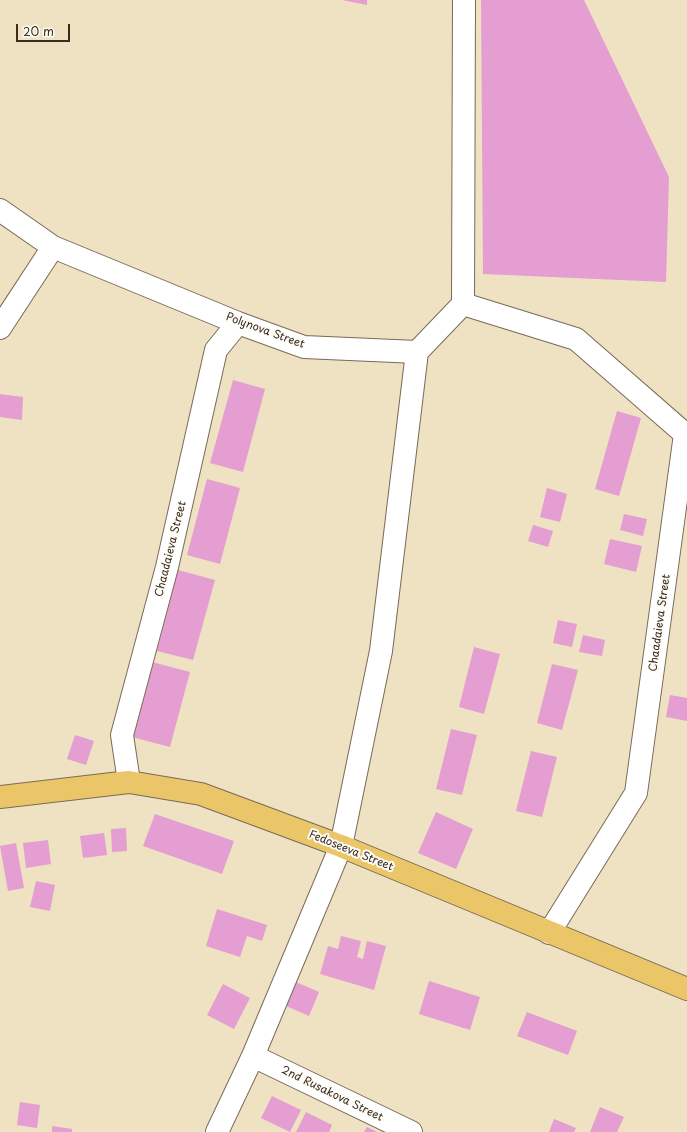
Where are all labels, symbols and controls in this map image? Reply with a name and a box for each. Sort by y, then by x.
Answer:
scale bar [18,16,72,42]
text: 20 m [23,22,54,40]
street label: Polynova Street [224,311,306,351]
street label: Chaadaieva Street [153,500,189,598]
street label: Chaadaieva Street [647,573,673,673]
street label: Fedoseeva Street [307,828,395,874]
street label: 2nd Rusakova Street [279,1064,385,1124]

